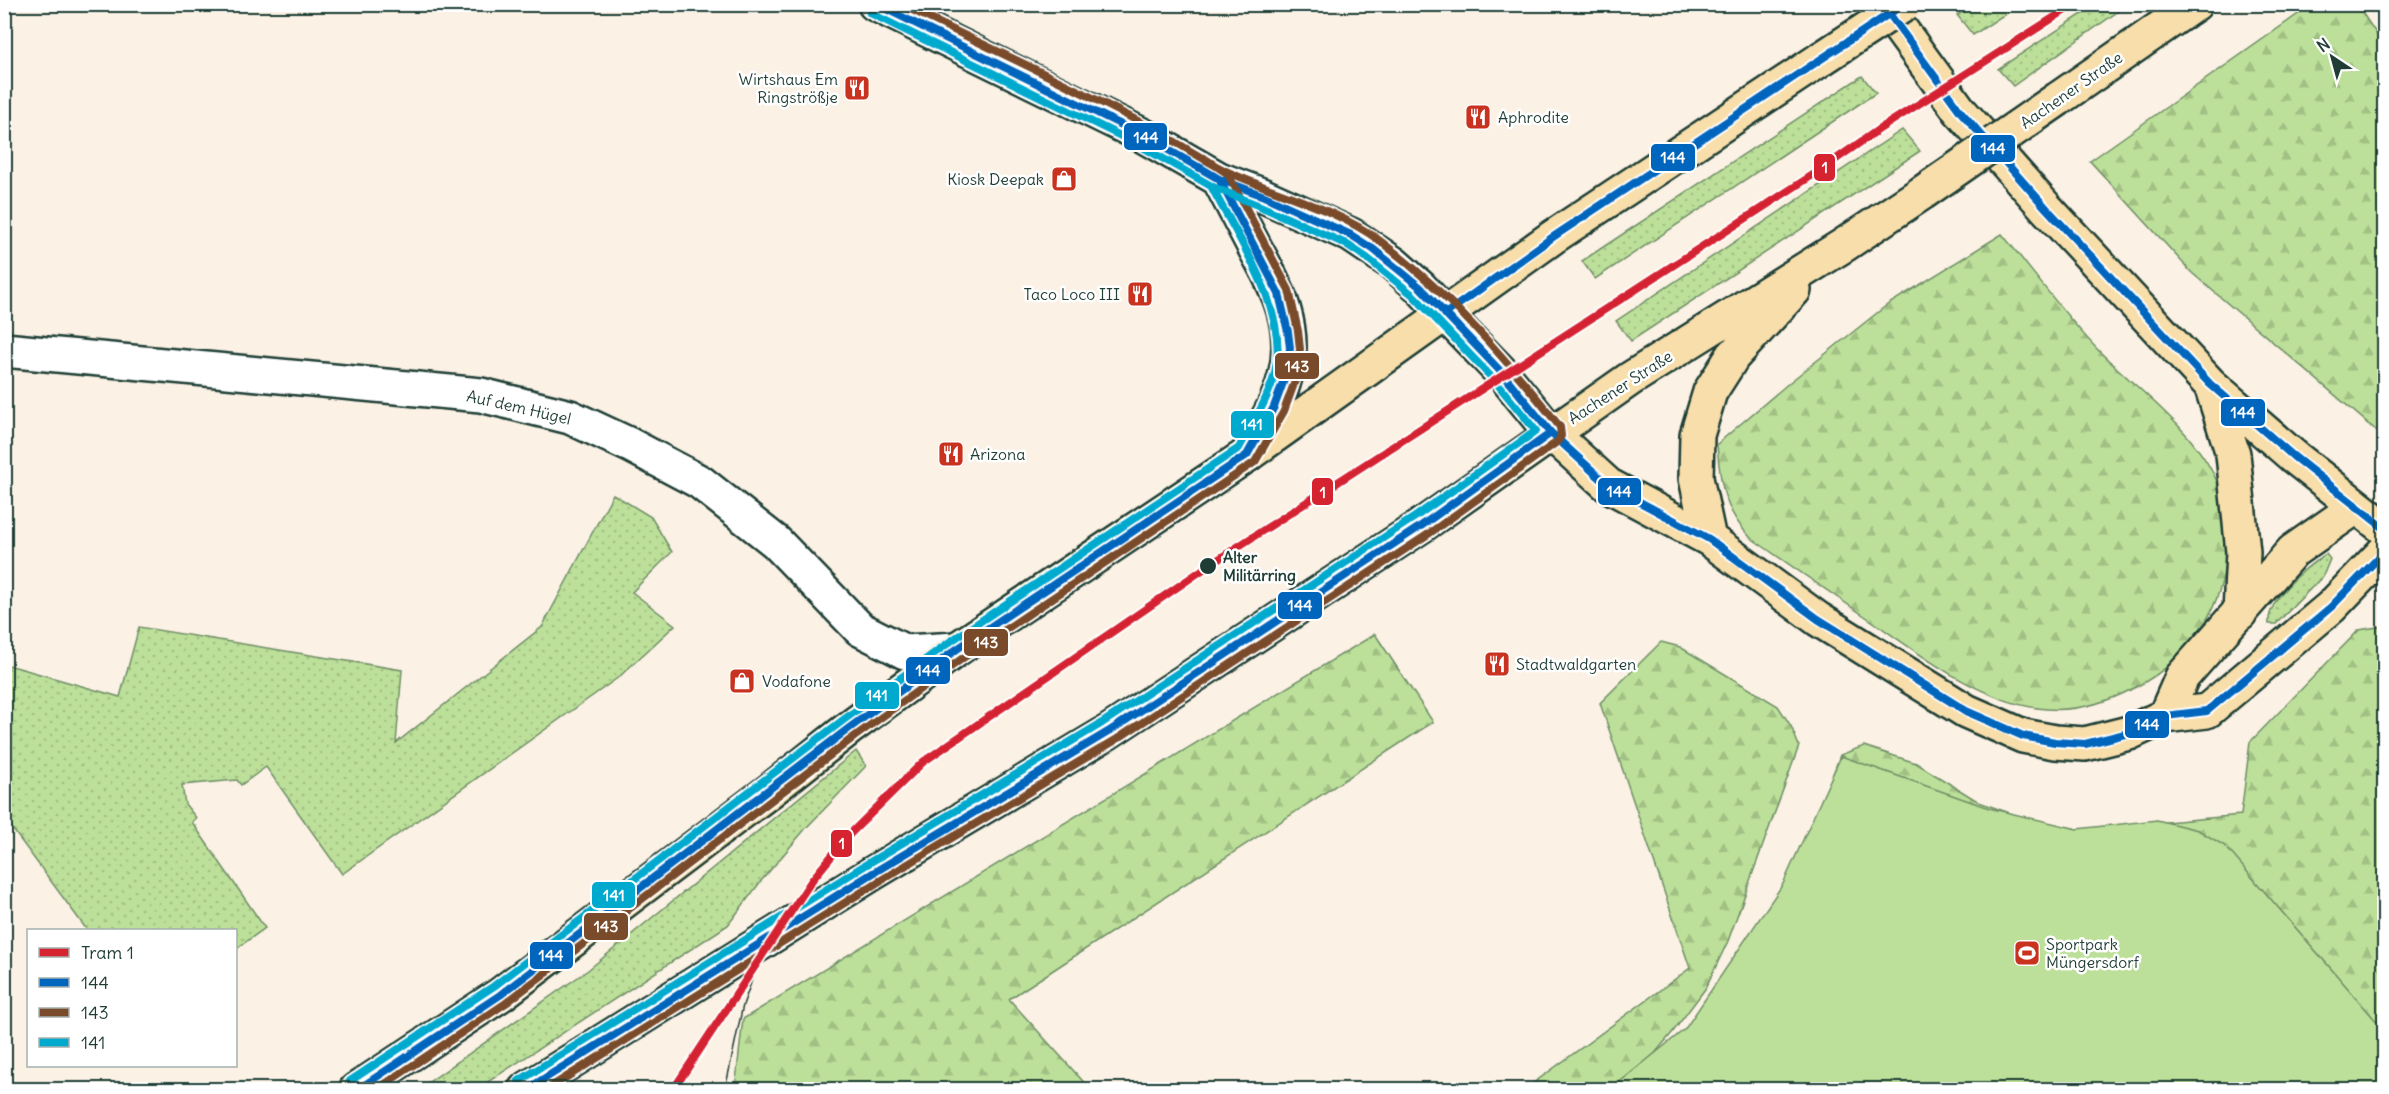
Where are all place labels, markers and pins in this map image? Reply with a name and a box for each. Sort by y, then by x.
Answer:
place label: Wirtshaus Em Ringströßje [739,69,838,107]
restaurant icon: Wirtshaus Em Ringströßje [842,73,872,103]
restaurant icon: Aphrodite [1463,102,1493,132]
place label: Aphrodite [1498,107,1569,127]
shop icon: Kiosk Deepak [1049,164,1079,194]
place label: Kiosk Deepak [947,169,1044,189]
restaurant icon: Taco Loco III [1125,279,1155,309]
place label: Taco Loco III [1024,284,1120,304]
restaurant icon: Arizona [936,439,966,469]
place label: Arizona [970,444,1025,464]
place label: Alter Militärring [1223,547,1296,586]
marker: Alter Militärring [1198,556,1218,576]
restaurant icon: Stadtwaldgarten [1482,649,1512,679]
place label: Stadtwaldgarten [1516,654,1636,674]
shop icon: Vodafone [727,666,757,696]
place label: Vodafone [762,671,831,691]
place label: Sportpark Müngersdorf [2046,934,2140,972]
sports icon: Sportpark Müngersdorf [2012,938,2042,968]

